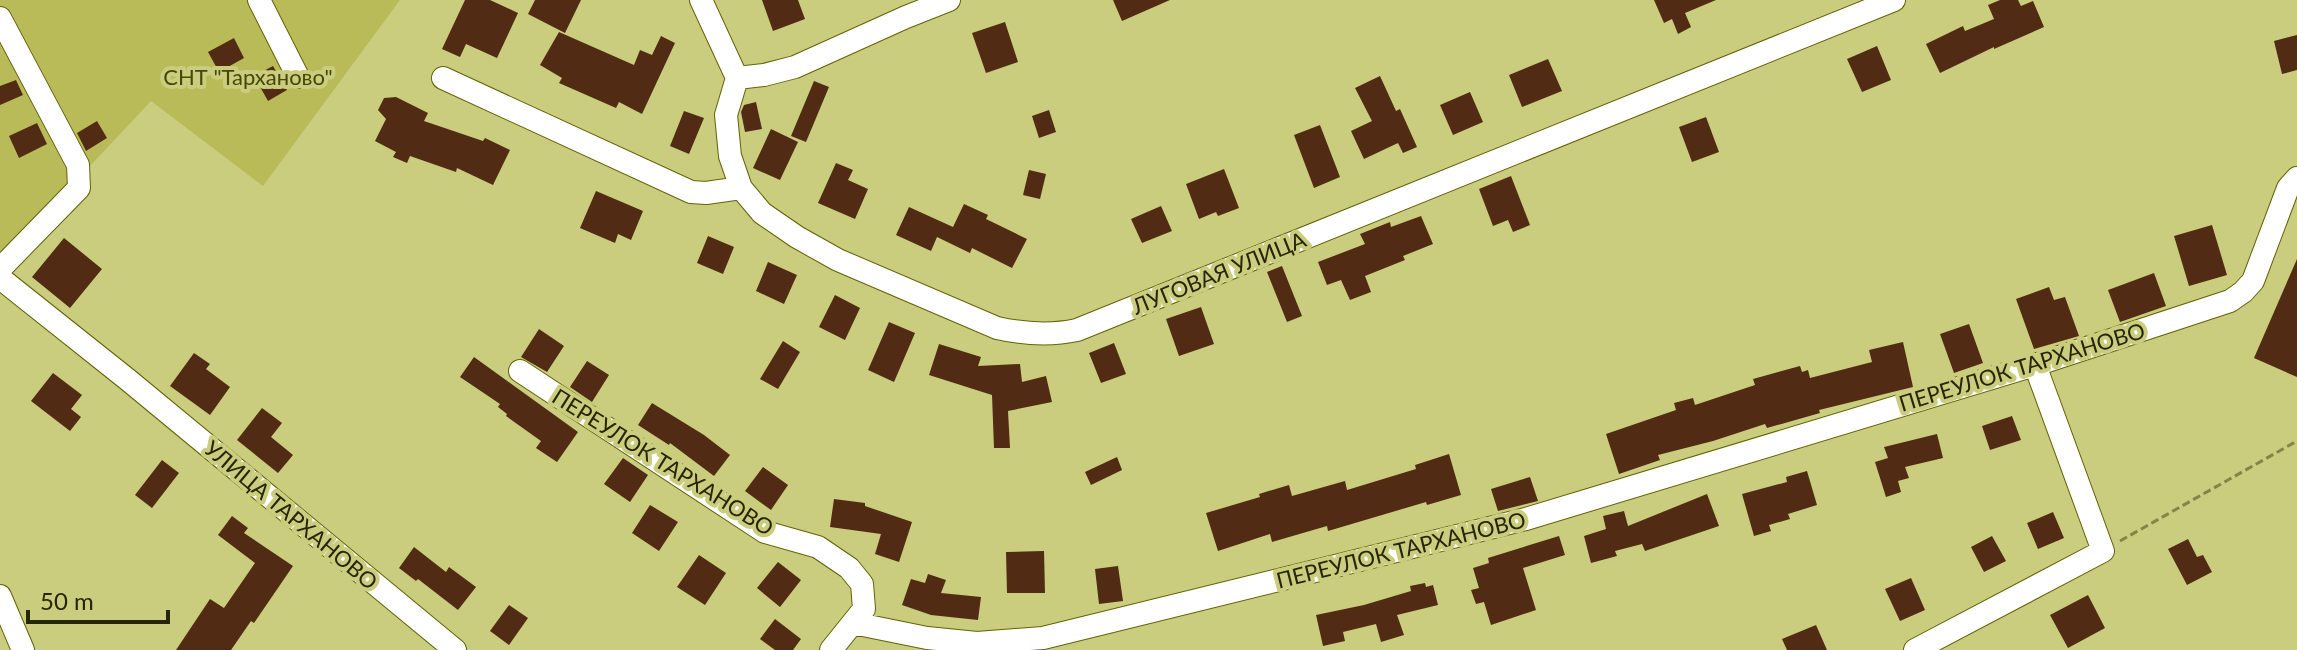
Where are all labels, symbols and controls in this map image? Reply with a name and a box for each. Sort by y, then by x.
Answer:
park label: СНТ "Тарханово" [163,63,333,90]
street label: ЛУГОВАЯ УЛИЦА [1127,225,1310,320]
street label: ПЕРЕУЛОК ТАРХАНОВО [1896,316,2148,417]
street label: ПЕРЕУЛОК ТАРХАНОВО [548,382,779,541]
street label: УЛИЦА ТАРХАНОВО [199,434,383,595]
street label: ПЕРЕУЛОК ТАРХАНОВО [1274,505,1528,594]
scale bar [28,574,168,624]
text: 50 m [40,586,94,615]

